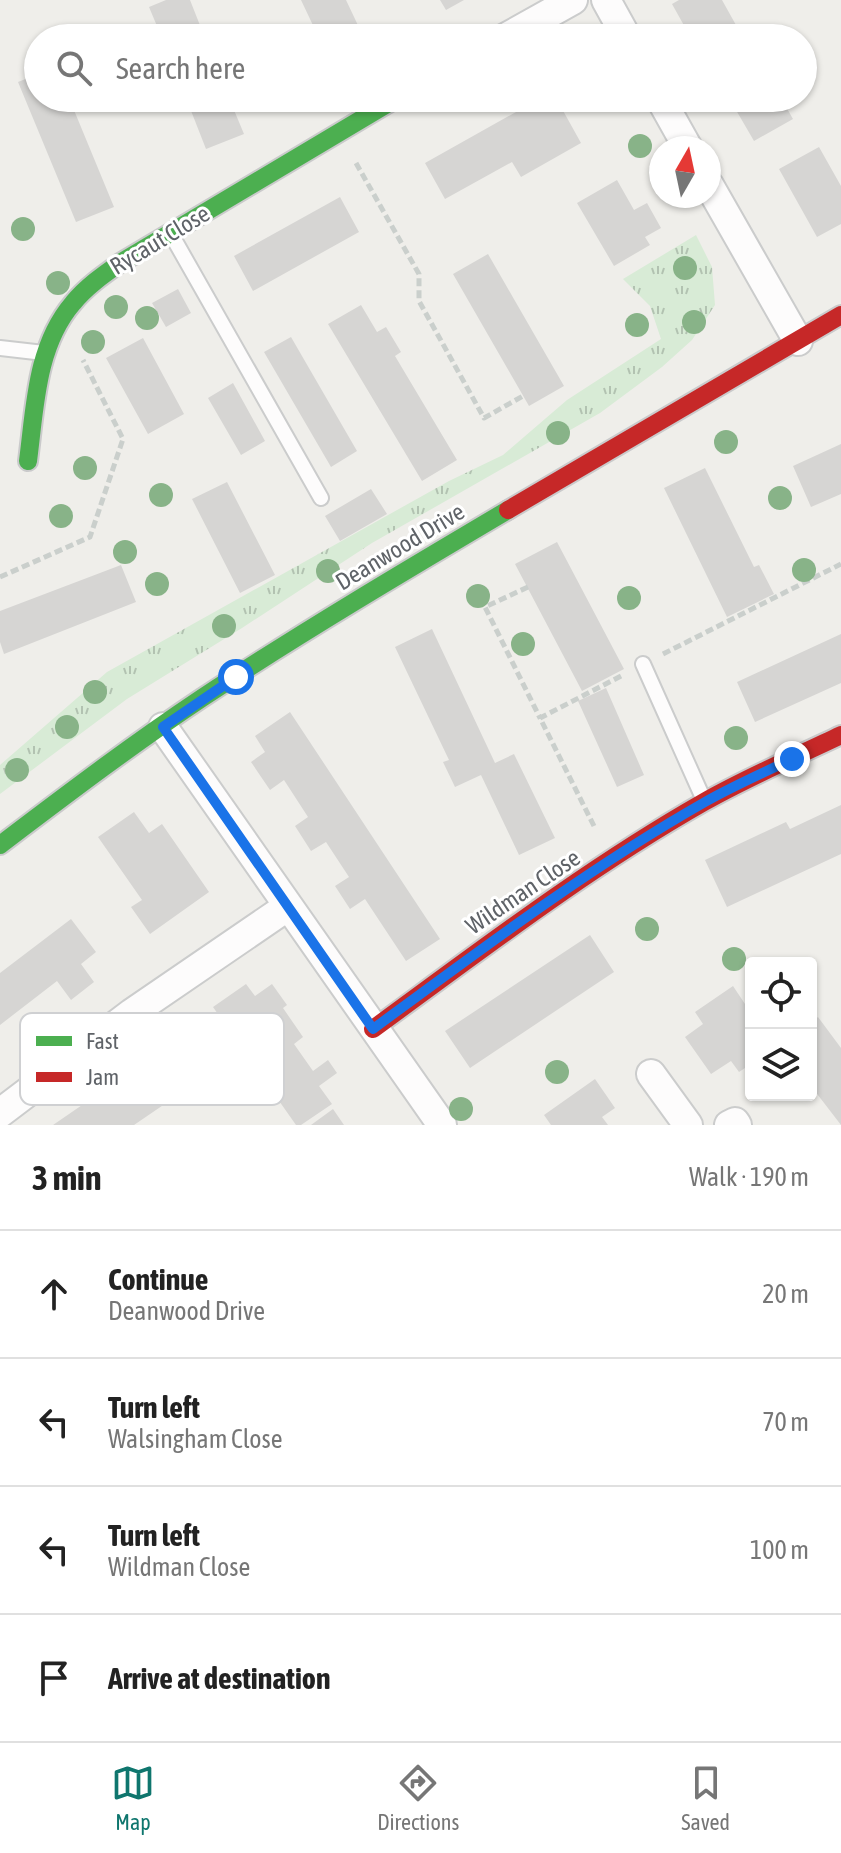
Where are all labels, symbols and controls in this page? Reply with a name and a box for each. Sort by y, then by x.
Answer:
search box [24,24,817,112]
icon: search [52,46,96,90]
text: Search here [116,51,245,85]
north arrow [649,136,721,208]
street label: Rycaut Close [105,199,214,280]
street label: Deanwood Drive [331,498,469,595]
route start [218,659,254,695]
route end [774,741,810,777]
street label: Wildman Close [461,844,585,940]
map controls [745,957,817,1101]
button: locate [745,957,817,1029]
legend [20,1013,284,1105]
text: Fast [86,1028,119,1054]
button: layers [745,1029,817,1101]
text: Jam [86,1064,119,1090]
text: 3 min [32,1158,101,1197]
text: Walk · 190 m [689,1162,809,1192]
text: Continue [108,1262,208,1296]
icon: ahead [32,1272,76,1316]
text: 20 m [762,1279,809,1309]
text: Deanwood Drive [108,1296,265,1326]
text: Turn left [108,1390,200,1424]
icon: left [32,1400,76,1444]
text: 70 m [762,1407,809,1437]
text: Walsingham Close [108,1424,283,1454]
text: Turn left [108,1518,200,1552]
icon: left [32,1528,76,1572]
text: 100 m [750,1535,809,1565]
text: Wildman Close [108,1552,250,1582]
icon: arrive [32,1656,76,1700]
text: Arrive at destination [108,1661,330,1695]
tab: Map [111,1761,155,1835]
tab: Directions [377,1761,459,1835]
tab: Saved [681,1761,730,1835]

